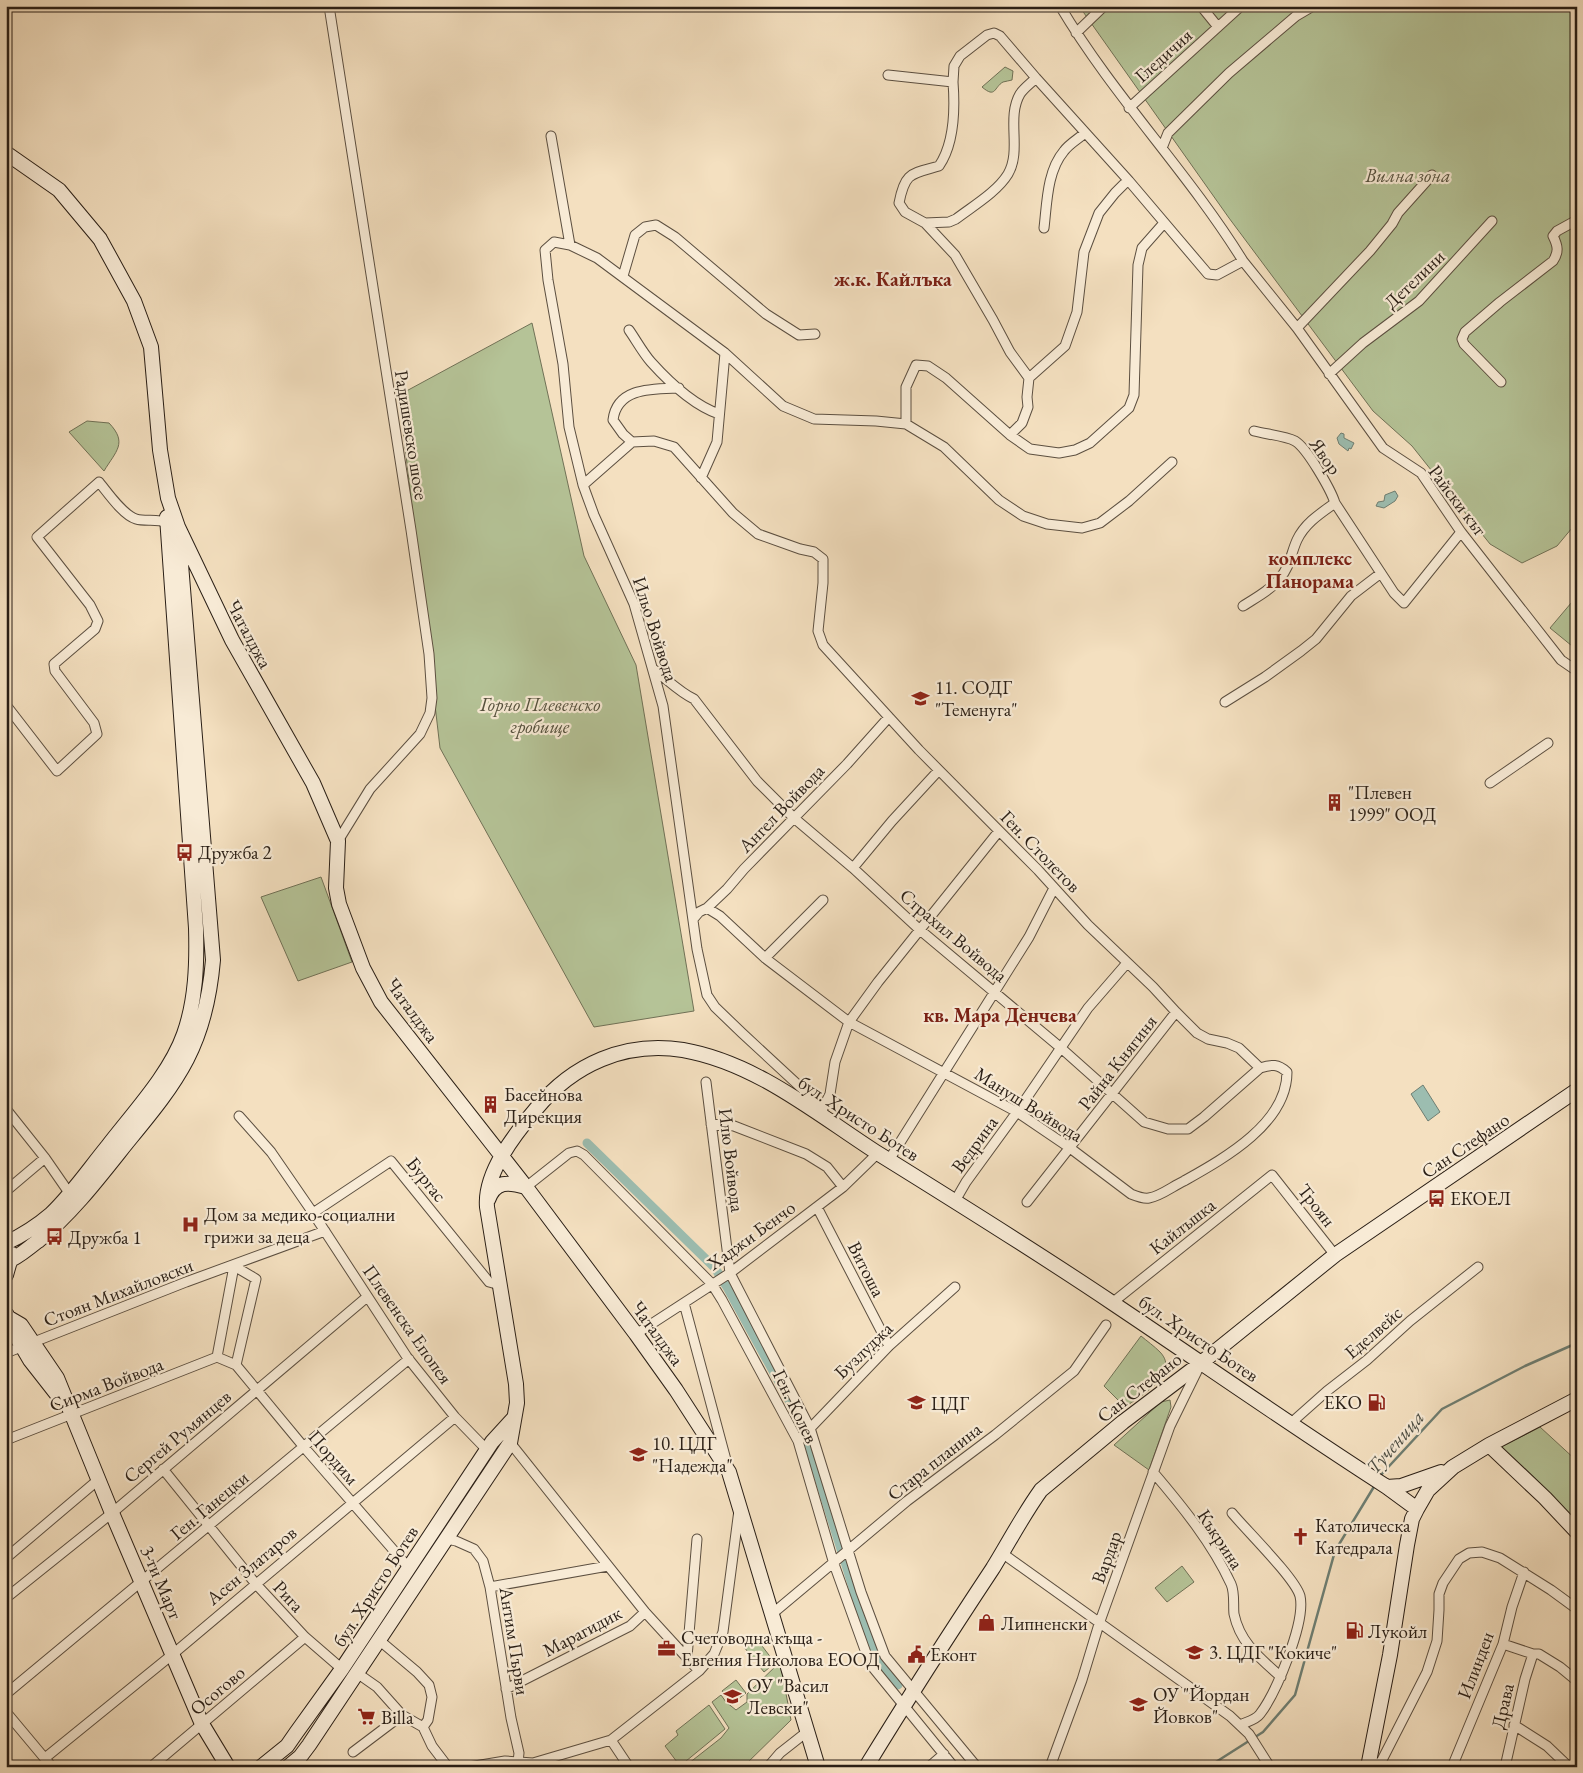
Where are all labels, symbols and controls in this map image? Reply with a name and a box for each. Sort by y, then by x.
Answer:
street label: Гледичия [1129,23,1198,88]
park label: Вилна зона [1364,163,1451,188]
street label: Детелини [1379,244,1450,314]
district label: ж.к. Кайлъка [834,266,952,292]
street label: Радишевско шосе [389,368,434,502]
street label: Явор [1303,432,1347,480]
street label: Райски кът [1423,460,1493,541]
district label: комплекс Панорама [1266,545,1354,594]
street label: Ильо Войвода [627,573,684,685]
street label: Чаталджа [221,596,278,673]
place label: 11. СОДГ "Теменуга" [935,675,1018,722]
school or university icon: 11. СОДГ "Теменуга" [911,688,931,708]
park label: Горно Плевенско гробище [479,692,600,739]
street label: Ангел Войвода [732,758,830,859]
place label: "Плевен 1999" ООД [1348,780,1436,827]
building icon: "Плевен 1999" ООД [1324,793,1344,813]
street label: Ген. Столетов [995,805,1086,898]
place label: Дружба 2 [198,840,272,865]
bus stop icon: Дружба 2 [174,842,194,862]
street label: Страхил Войвода [895,883,1013,988]
street label: Чаталджа [381,973,445,1048]
district label: кв. Мара Денчева [923,1002,1077,1028]
street label: Райна Княгиня [1072,1009,1163,1115]
street label: Мануш Войвода [970,1061,1088,1148]
street label: бул. Христо Ботев [793,1070,924,1167]
place label: Басейнова Дирекция [504,1082,583,1129]
building icon: Басейнова Дирекция [480,1095,500,1115]
street label: Илю Войвода [713,1107,750,1214]
street label: Сан Стефано [1416,1107,1514,1184]
street label: Ведрина [945,1110,1004,1178]
street label: Бургас [401,1151,453,1207]
street label: Троян [1292,1179,1341,1232]
place label: ЕКОЕЛ [1450,1186,1511,1211]
bus stop icon: ЕКОЕЛ [1426,1188,1446,1208]
street label: Кайлъшка [1144,1192,1221,1260]
street label: Хаджи Бенчо [701,1195,800,1276]
place label: Дом за медико-социални грижи за деца [204,1202,395,1249]
hospital icon: Дом за медико-социални грижи за деца [180,1215,200,1235]
place label: Дружба 1 [68,1225,142,1250]
bus stop icon: Дружба 1 [44,1227,64,1247]
street label: Витоша [842,1237,891,1302]
street label: Стоян Михайловски [40,1252,197,1333]
street label: Плевенска Епопея [357,1260,458,1389]
street label: бул. Христо Ботев [1134,1289,1264,1388]
street label: Чаталджа [626,1296,690,1371]
street label: Еделвейс [1339,1300,1408,1364]
street label: Бузлуджа [829,1316,898,1385]
street label: Сан Стефано [1092,1346,1187,1428]
street label: Сирма Войвода [46,1351,167,1418]
street label: Ген. Колев [767,1365,824,1447]
street label: Сергей Румянцев [118,1384,236,1489]
place label: EKO [1324,1390,1362,1415]
place label: ЦДГ [931,1391,969,1416]
fuel station icon: EKO [1366,1392,1386,1412]
school or university icon: ЦДГ [907,1393,927,1413]
water label: Тученица [1360,1405,1430,1479]
street label: Стара планина [882,1416,987,1506]
street label: Пордим [303,1425,364,1490]
place label: 10. ЦДГ "Надежда" [652,1431,733,1478]
school or university icon: 10. ЦДГ "Надежда" [628,1444,648,1464]
street label: Ген. Ганецки [165,1465,254,1546]
street label: Къкрина [1192,1504,1250,1575]
place label: Католическа Катедрала [1315,1513,1411,1560]
street label: Асен Златаров [200,1520,302,1611]
street label: бул. Христо Ботев [327,1521,424,1652]
church icon: Католическа Катедрала [1291,1526,1311,1546]
street label: Вардар [1085,1527,1128,1587]
street label: 3-ти Март [135,1541,188,1623]
street label: Рига [268,1575,310,1618]
street label: Антим Първи [493,1584,535,1697]
street label: Марагидик [538,1600,626,1663]
place label: Липненски [1001,1611,1088,1636]
shop icon: Липненски [977,1613,997,1633]
place label: Лукойл [1368,1619,1427,1644]
fuel station icon: Лукойл [1344,1621,1364,1641]
place label: Счетоводна къща - Евгения Николова ЕООД [681,1625,880,1672]
street label: Илинден [1451,1628,1500,1702]
office icon: Счетоводна къща - Евгения Николова ЕООД [657,1638,677,1658]
place label: 3. ЦДГ "Кокиче" [1209,1640,1337,1665]
place label: Еконт [930,1642,977,1667]
school or university icon: 3. ЦДГ "Кокиче" [1185,1642,1205,1662]
public building icon: Еконт [906,1644,926,1664]
street label: Осогово [184,1660,250,1721]
place label: ОУ "Васил Левски" [747,1673,829,1720]
street label: Драва [1485,1680,1520,1731]
place label: ОУ "Йордан Йовков" [1153,1682,1249,1729]
school or university icon: ОУ "Васил Левски" [723,1686,743,1706]
school or university icon: ОУ "Йордан Йовков" [1129,1695,1149,1715]
place label: Billa [381,1705,414,1730]
supermarket icon: Billa [357,1707,377,1727]

